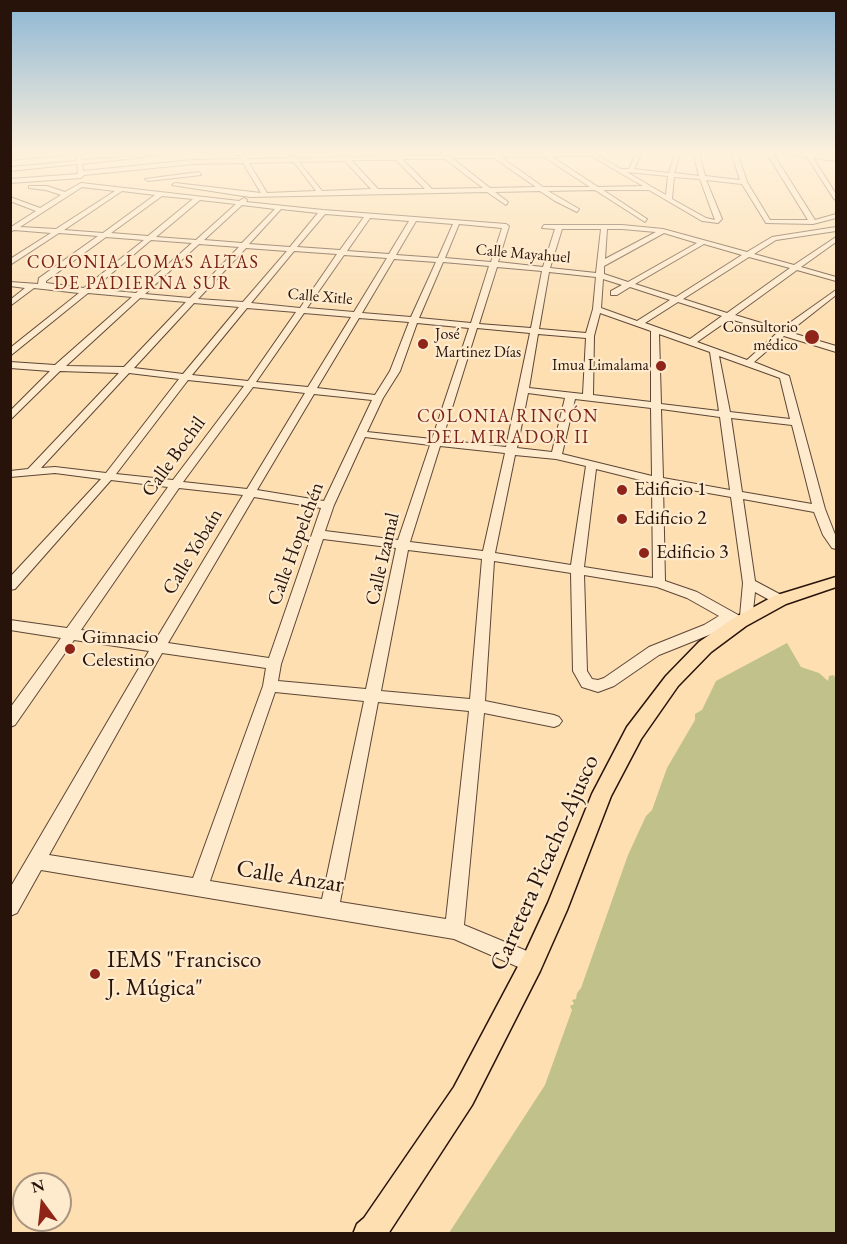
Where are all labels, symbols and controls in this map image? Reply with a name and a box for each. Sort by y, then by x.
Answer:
street label: Calle Mayahuel [475,240,571,268]
district label: COLONIA LOMAS ALTAS DE PADIERNA SUR [27,252,259,294]
street label: Calle Xitle [287,285,353,309]
place label: Consultorio médico [723,318,798,356]
place label: José Martinez Días [435,325,521,363]
marker: Consultorio médico [803,328,821,346]
marker: José Martinez Días [416,337,430,351]
place label: Imua Limalama [552,356,649,376]
marker: Imua Limalama [654,359,668,373]
district label: COLONIA RINCÓN DEL MIRADOR II [417,406,599,448]
street label: Calle Bochil [137,412,211,502]
place label: Edificio 1 [634,478,707,502]
street label: Calle Hopelchén [263,479,329,609]
marker: Edificio 1 [615,483,629,497]
street label: Calle Yobaín [158,505,228,599]
place label: Edificio 2 [634,507,707,531]
street label: Calle Izamal [361,510,405,608]
marker: Edificio 2 [615,512,629,526]
place label: Edificio 3 [656,541,729,565]
marker: Edificio 3 [637,546,651,560]
place label: Gimnacio Celestino [82,626,159,673]
marker: Gimnacio Celestino [63,642,77,656]
street label: Carretera Picacho-Ajusco [484,750,606,976]
street label: Calle Anzar [234,854,346,900]
place label: IEMS "Francisco J. Múgica" [107,946,261,1002]
marker: IEMS "Francisco J. Múgica" [88,967,102,981]
north arrow [12,1172,72,1232]
text: N [29,1174,47,1198]

